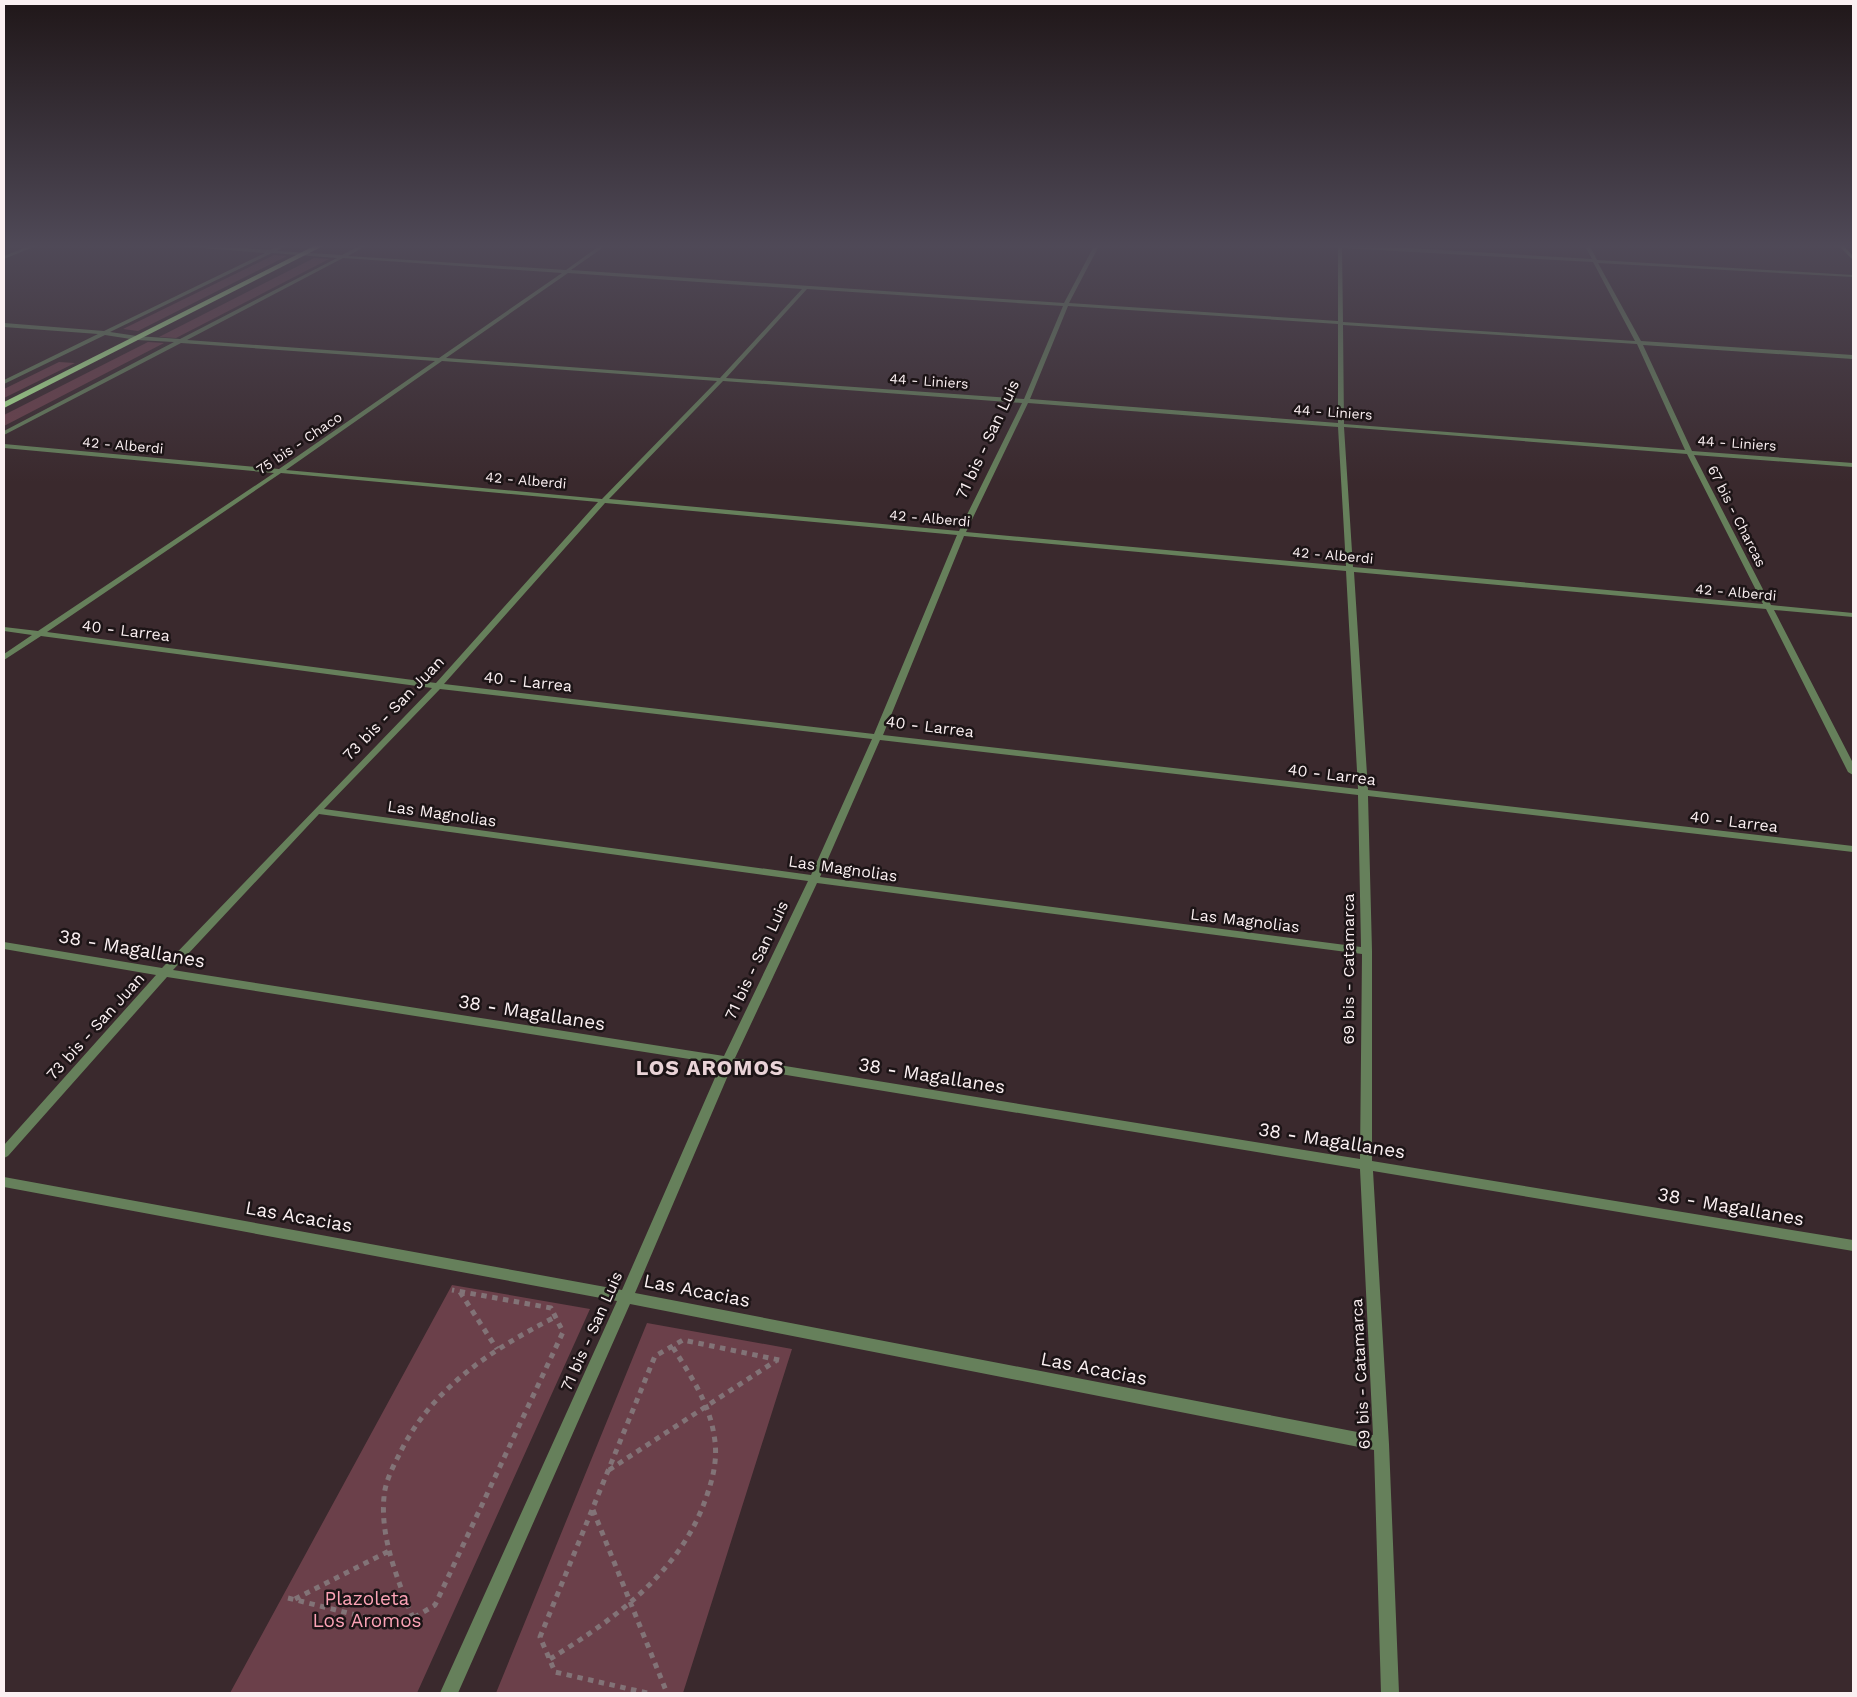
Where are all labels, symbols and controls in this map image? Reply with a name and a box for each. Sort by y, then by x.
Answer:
street label: 44 - Liniers [889,370,969,392]
street label: 71 bis - San Luis [952,377,1023,502]
street label: 44 - Liniers [1293,401,1373,423]
street label: 75 bis - Chaco [253,408,345,478]
street label: 44 - Liniers [1697,432,1777,454]
street label: 42 - Alberdi [82,433,164,457]
street label: 67 bis - Charcas [1704,462,1770,570]
street label: 42 - Alberdi [485,468,567,492]
street label: 42 - Alberdi [889,506,971,530]
street label: 42 - Alberdi [1292,543,1374,567]
street label: 42 - Alberdi [1695,580,1777,604]
street label: 40 - Larrea [81,616,171,645]
street label: 73 bis - San Juan [339,652,448,764]
street label: 40 - Larrea [483,667,573,696]
street label: 40 - Larrea [885,712,975,741]
street label: 40 - Larrea [1287,760,1377,789]
street label: Las Magnolias [386,796,498,831]
street label: 40 - Larrea [1689,807,1779,836]
street label: Las Magnolias [787,851,899,886]
street label: 69 bis - Catamarca [1339,894,1358,1044]
street label: 71 bis - San Luis [721,898,792,1023]
street label: Las Magnolias [1189,904,1301,937]
street label: 38 - Magallanes [57,924,207,973]
street label: 73 bis - San Juan [42,969,148,1084]
street label: 38 - Magallanes [457,990,607,1035]
street label: 38 - Magallanes [857,1053,1007,1098]
district label: LOS AROMOS [636,1055,784,1080]
street label: 38 - Magallanes [1257,1118,1407,1163]
street label: 38 - Magallanes [1656,1182,1806,1231]
street label: Las Acacias [244,1196,354,1237]
street label: 71 bis - San Luis [557,1268,626,1394]
street label: Las Acacias [642,1269,752,1312]
street label: 69 bis - Catamarca [1347,1298,1374,1450]
street label: Las Acacias [1039,1347,1149,1390]
park label: Plazoleta Los Aromos [312,1587,422,1632]

